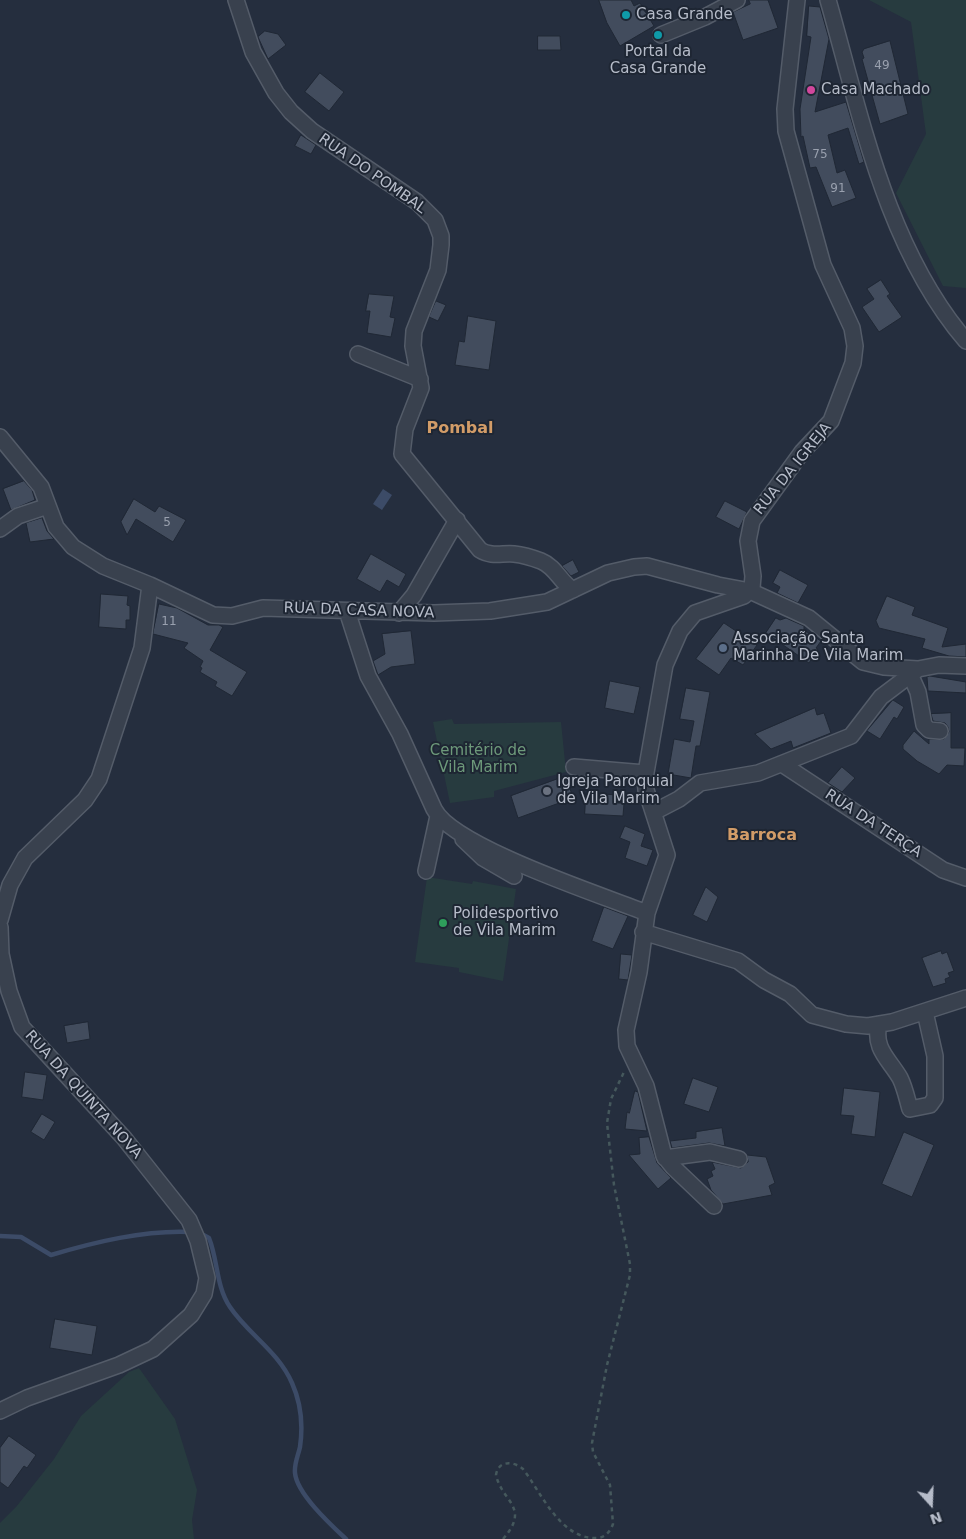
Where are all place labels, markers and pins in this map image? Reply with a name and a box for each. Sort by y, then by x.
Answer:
place label: Casa Grande [636,6,733,24]
marker: Casa Grande [620,9,632,21]
marker: Portal da Casa Grande [652,29,664,41]
place label: Portal da Casa Grande [610,43,706,78]
place label: Casa Machado [821,81,930,99]
marker: Casa Machado [805,84,817,96]
place label: Associação Santa Marinha De Vila Marim [733,630,903,665]
marker: Associação Santa Marinha De Vila Marim [717,642,729,654]
place label: Igreja Paroquial de Vila Marim [557,773,673,808]
marker: Igreja Paroquial de Vila Marim [541,785,553,797]
place label: Polidesportivo de Vila Marim [453,905,559,940]
marker: Polidesportivo de Vila Marim [437,917,449,929]

